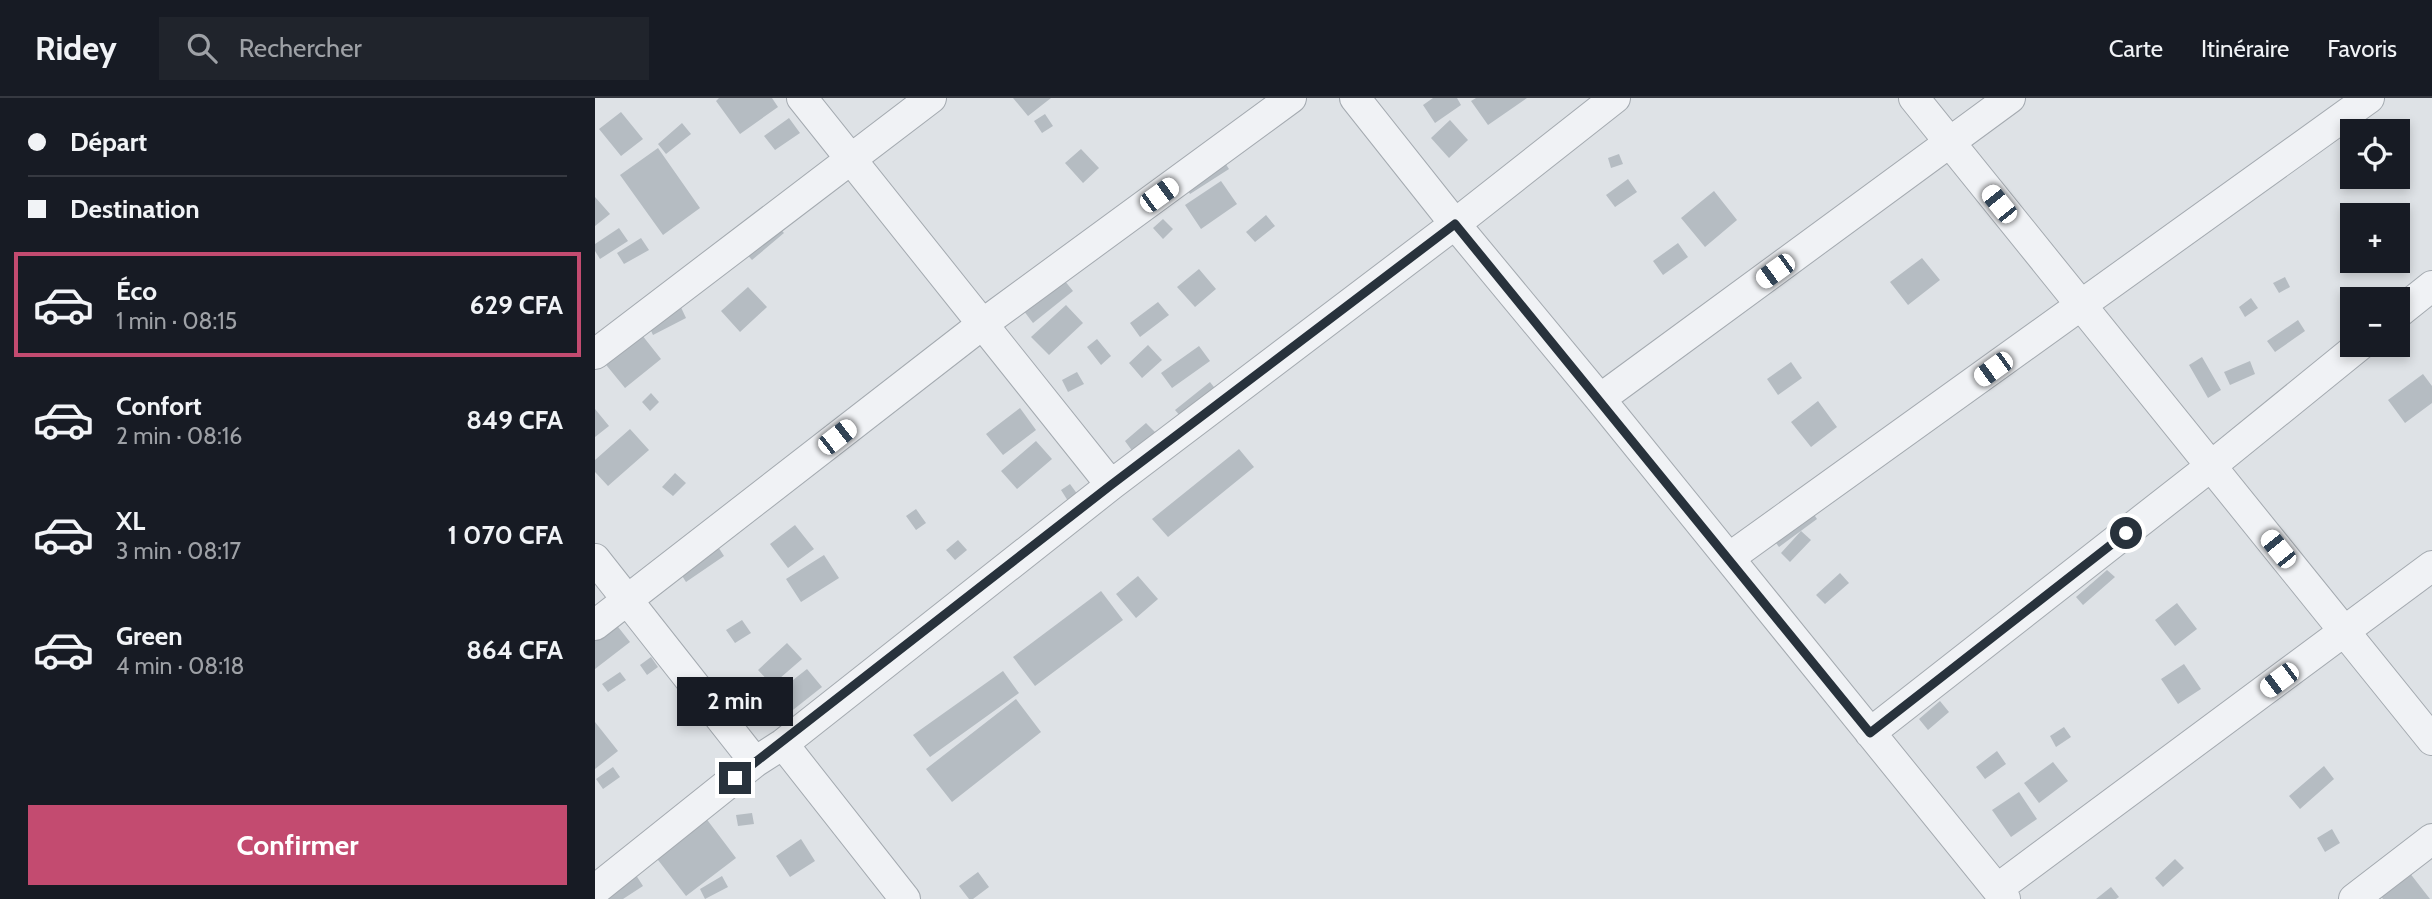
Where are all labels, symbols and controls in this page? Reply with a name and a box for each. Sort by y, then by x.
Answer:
search box [159,17,649,80]
text: Ridey [35,28,117,68]
icon: search [183,29,221,67]
text: Rechercher [239,32,362,64]
text: Carte [2109,34,2163,63]
text: Itinéraire [2201,34,2289,63]
text: Favoris [2327,34,2397,63]
map controls [2340,119,2410,357]
button: locate [2340,119,2410,189]
text: Départ [70,126,147,158]
car [1136,174,1183,216]
car [1978,181,2021,227]
text: Destination [70,193,200,225]
button: + [2340,203,2410,273]
car [1752,250,1799,292]
icon: car [32,273,95,336]
text: Éco [116,275,157,307]
button: − [2340,287,2410,357]
text: 629 CFA [470,289,563,321]
text: 1 min · 08:15 [116,307,237,335]
car [1970,348,2017,390]
icon: car [32,388,95,451]
text: Confort [116,390,202,422]
text: 849 CFA [466,404,563,436]
car [814,416,861,458]
text: 2 min · 08:16 [116,422,242,450]
icon: car [32,503,95,566]
text: XL [116,505,145,537]
route start [2110,517,2142,549]
text: 1 070 CFA [448,519,563,551]
car [2257,526,2300,572]
text: 3 min · 08:17 [116,537,241,565]
icon: car [32,618,95,681]
text: Green [116,620,183,652]
text: 864 CFA [466,634,563,666]
text: 4 min · 08:18 [116,652,244,680]
car [2256,659,2303,701]
callout: 2 min [677,676,793,726]
text: 2 min [707,687,763,715]
route end [719,762,751,794]
button: Confirmer [28,805,567,885]

